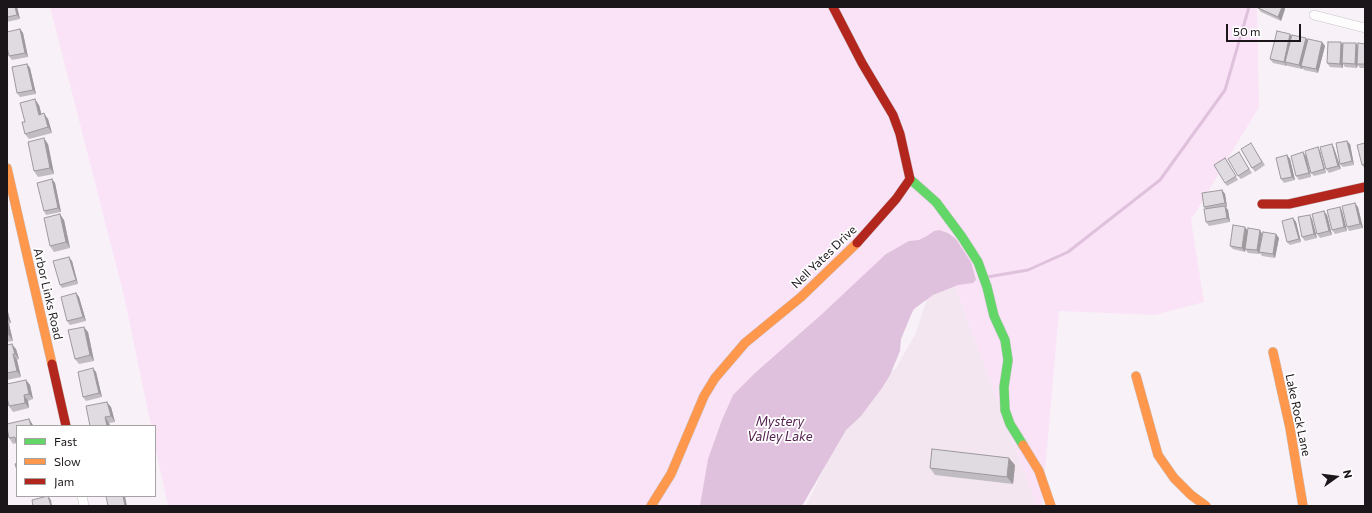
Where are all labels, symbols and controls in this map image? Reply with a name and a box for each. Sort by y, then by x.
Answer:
scale bar [1228,16,1303,42]
text: 50 m [1233,24,1261,38]
street label: Nell Yates Drive [789,222,859,292]
street label: Arbor Links Road [30,247,66,341]
street label: Lake Rock Lane [1282,372,1314,458]
water label: Mystery Valley Lake [747,414,813,445]
legend [16,425,156,497]
text: Fast [54,434,77,448]
text: Slow [54,454,81,468]
north arrow [1316,457,1356,497]
text: N [1341,468,1355,480]
text: Jam [54,474,74,488]

